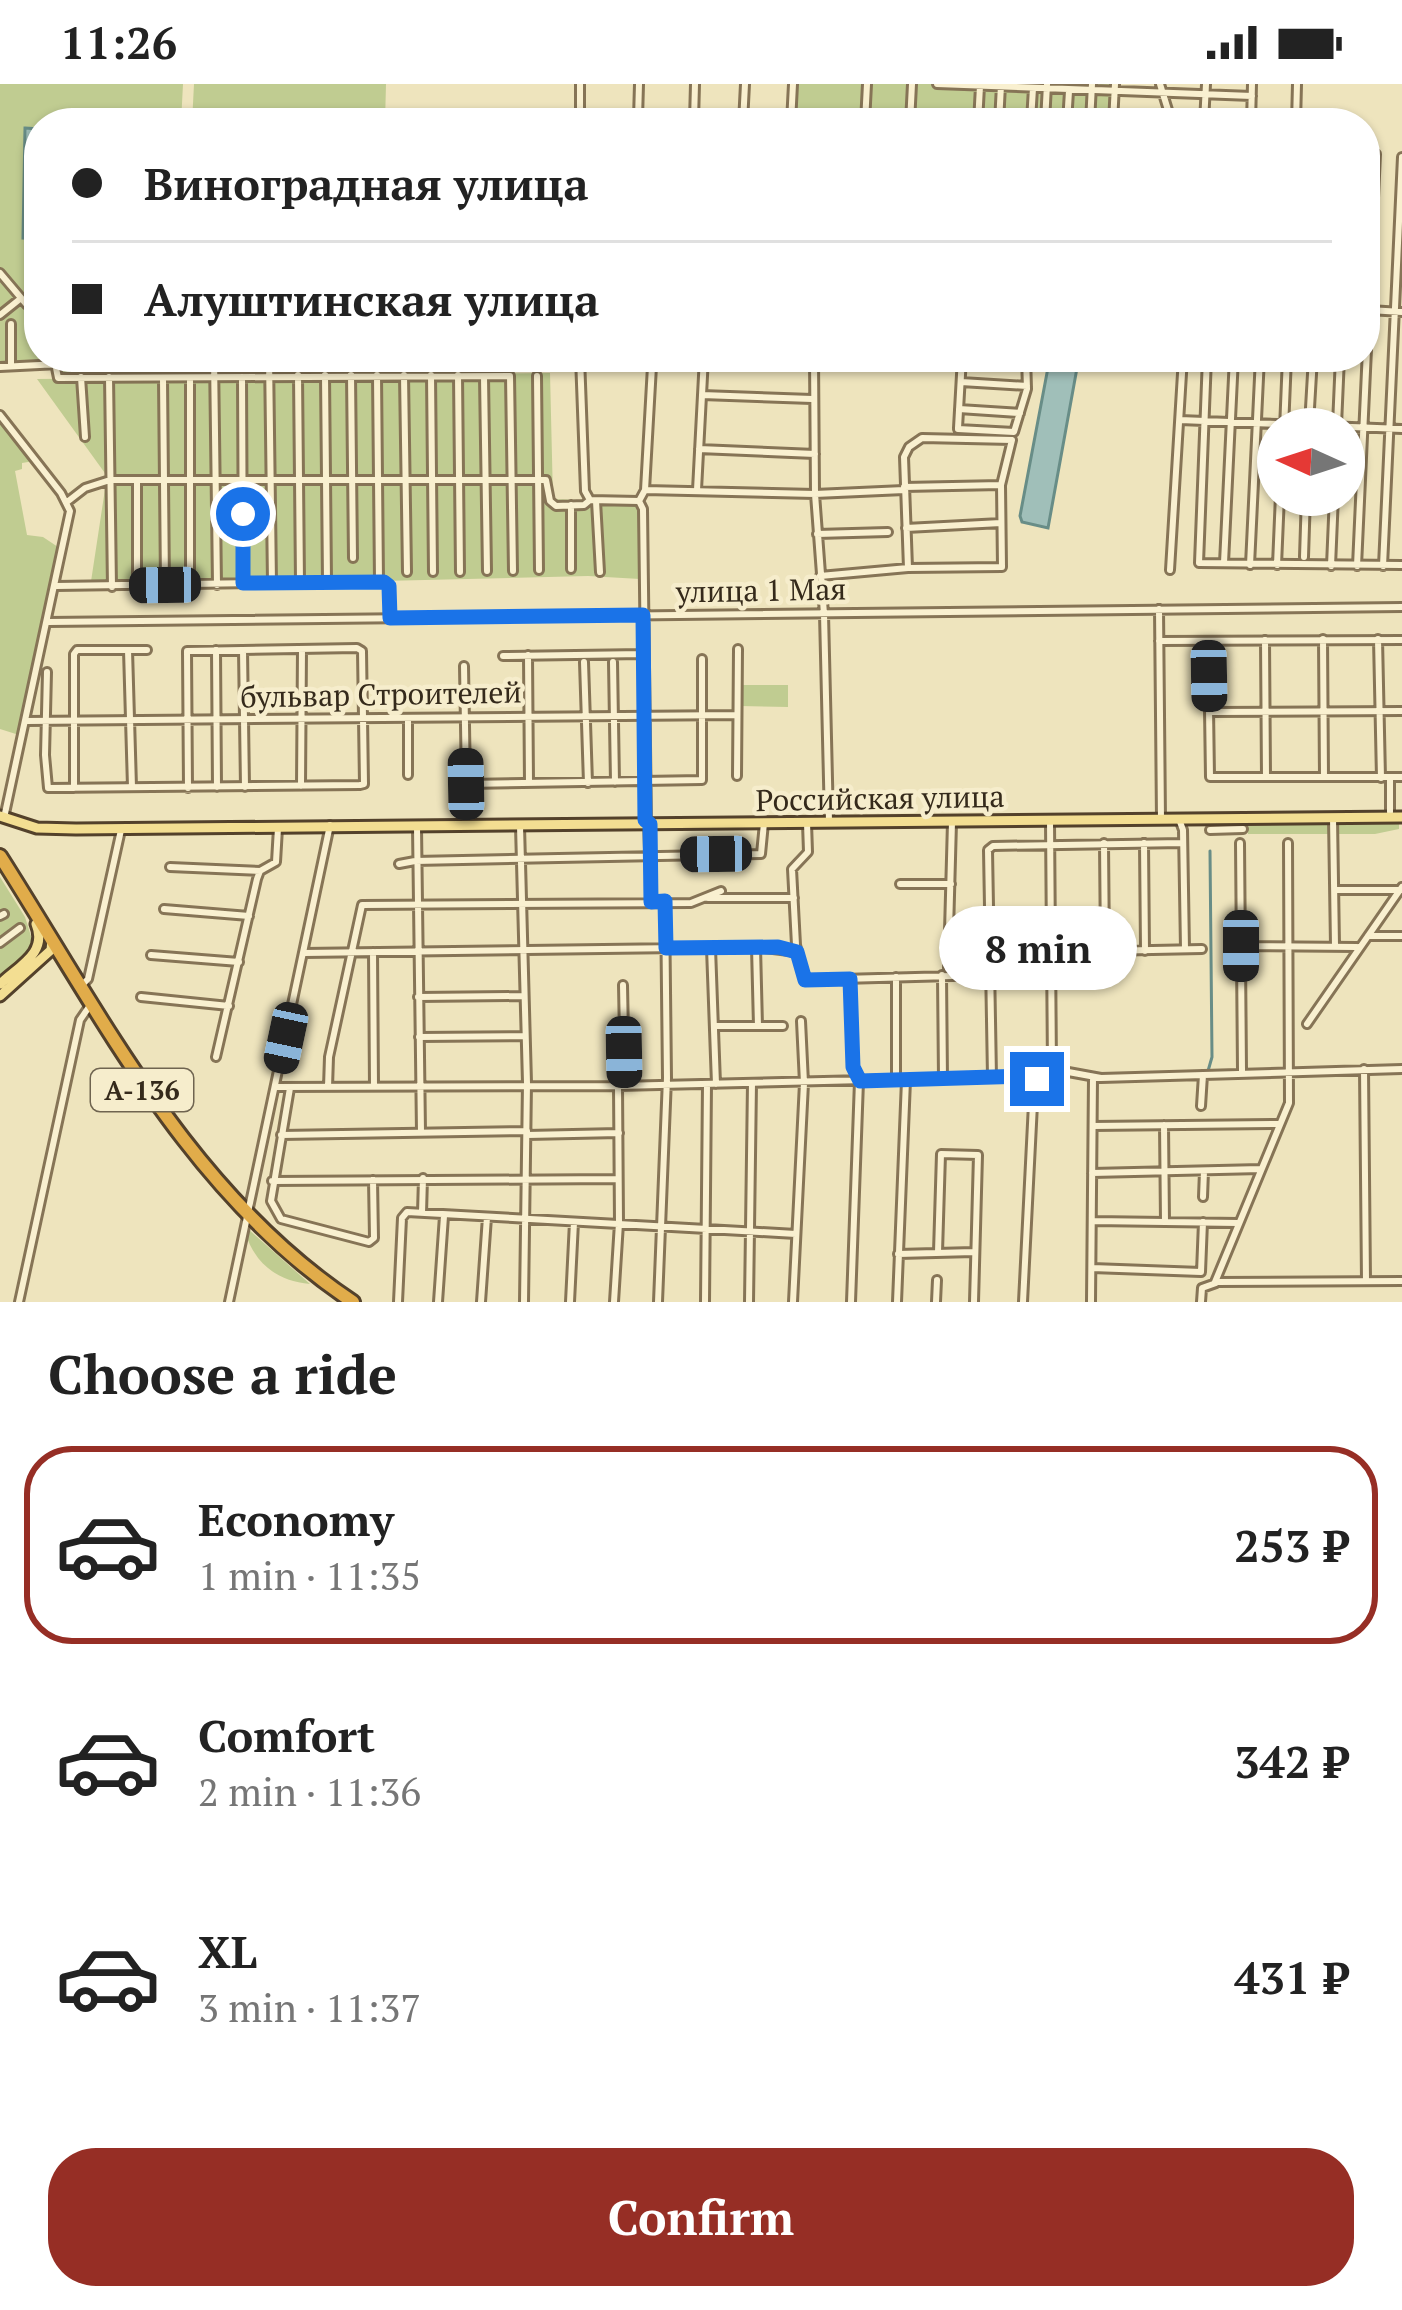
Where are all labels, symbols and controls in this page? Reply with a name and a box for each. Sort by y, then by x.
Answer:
text: 11:26 [60,12,177,72]
text: Виноградная улица [144,153,589,213]
text: Алуштинская улица [144,269,599,329]
north arrow [1257,408,1365,516]
map controls [1257,408,1365,516]
route start [216,487,270,541]
car [129,566,201,604]
street label: улица 1 Мая [675,569,846,612]
car [1190,640,1228,712]
street label: бульвар Строителей [240,672,522,716]
car [447,748,485,820]
street label: Российская улица [755,776,1005,820]
car [680,835,752,873]
callout: 8 min [938,905,1136,989]
car [1223,910,1259,982]
text: 8 min [985,922,1091,974]
car [261,999,311,1077]
car [605,1016,643,1088]
route end [1010,1052,1064,1106]
road number: А-136 [91,1069,193,1111]
text: Choose a ride [48,1338,397,1409]
text: Economy [198,1489,394,1549]
icon: car [54,1491,162,1599]
text: 253 ₽ [1234,1515,1348,1575]
text: 1 min · 11:35 [198,1549,421,1601]
text: Comfort [198,1705,375,1765]
icon: car [54,1707,162,1815]
text: 342 ₽ [1234,1731,1348,1791]
text: 2 min · 11:36 [198,1765,421,1817]
text: XL [198,1921,257,1981]
icon: car [54,1923,162,2031]
text: 431 ₽ [1234,1947,1348,2007]
text: 3 min · 11:37 [198,1981,421,2033]
button: Confirm [48,2148,1354,2286]

